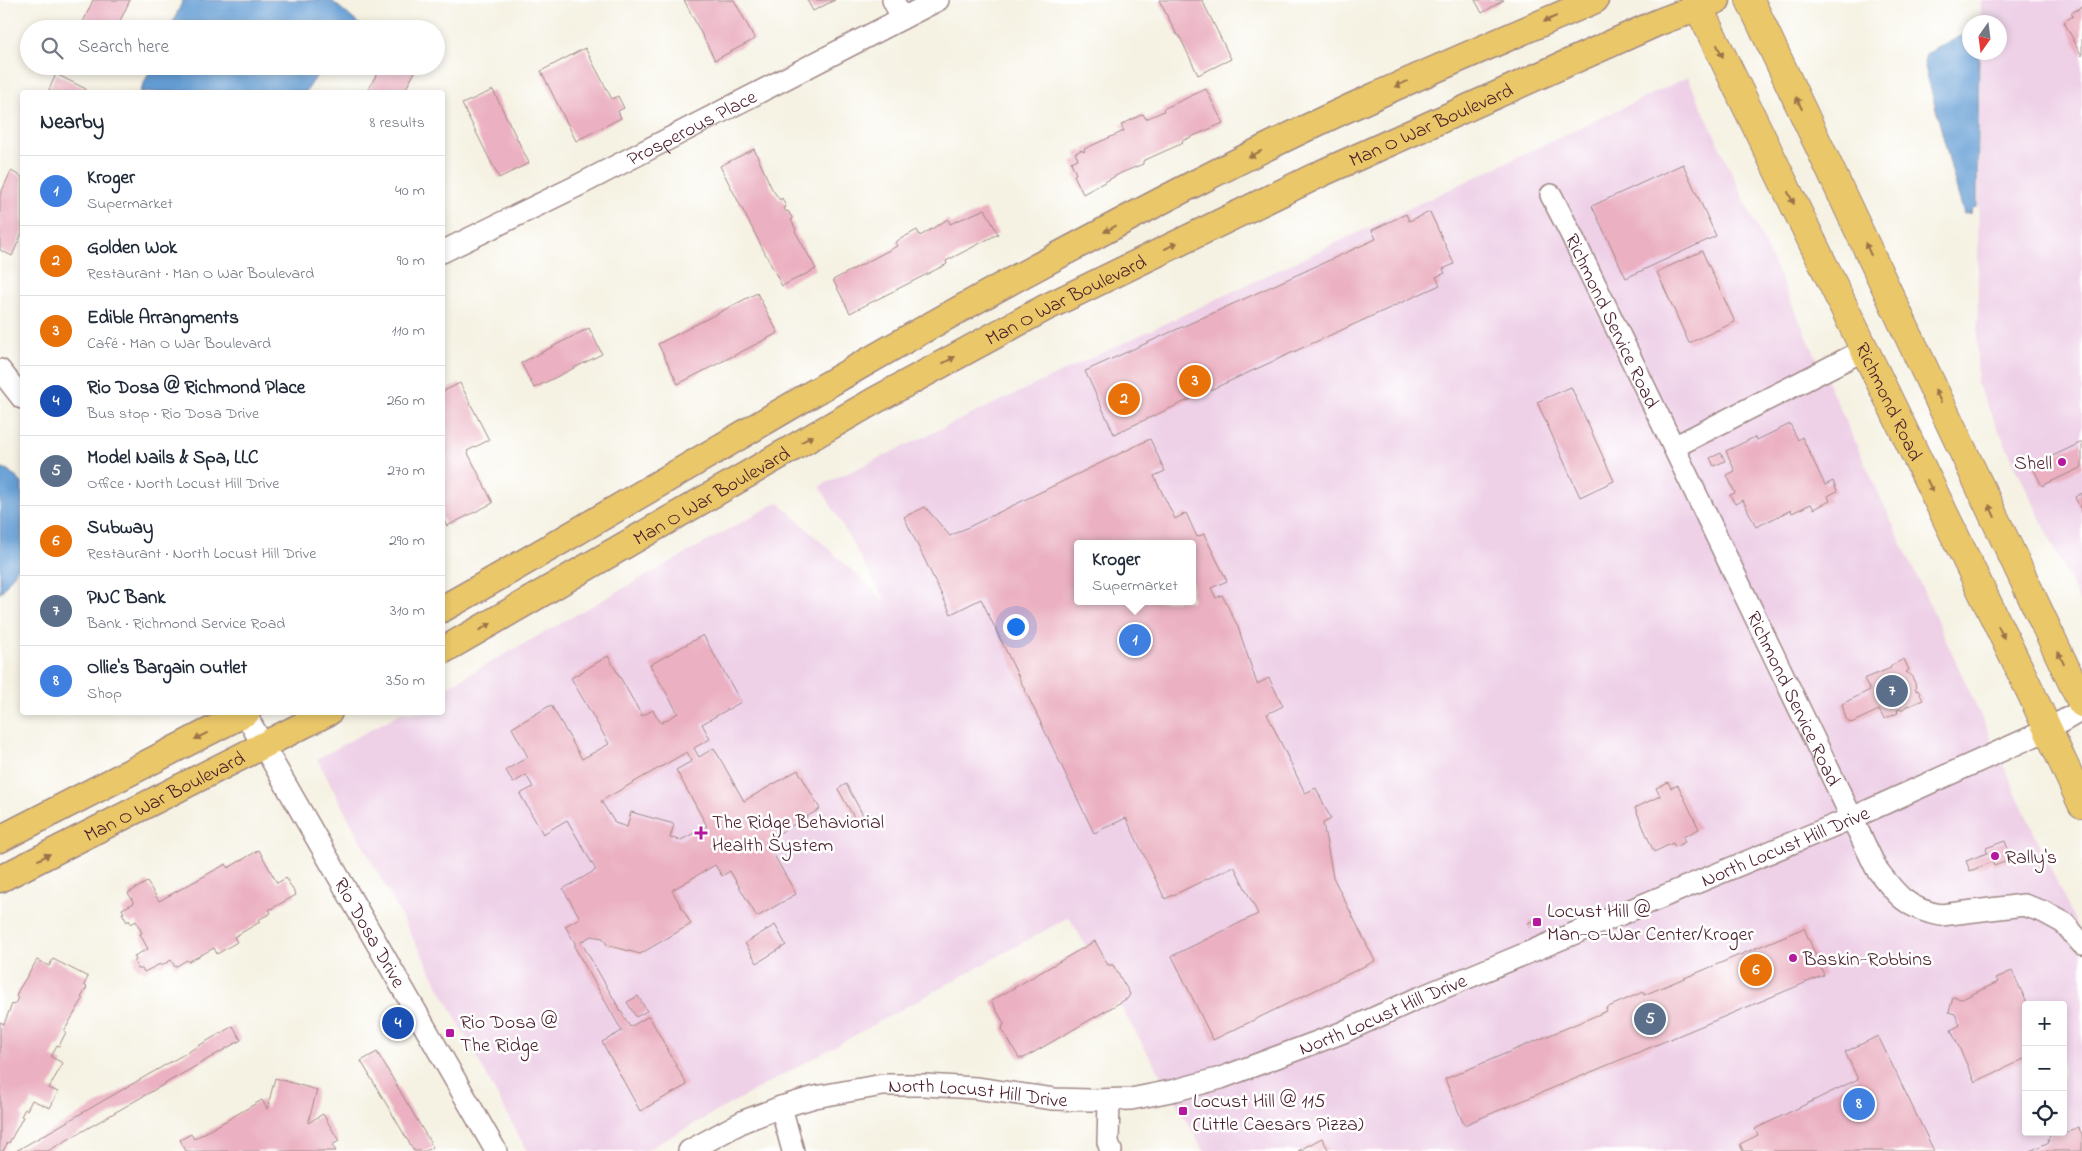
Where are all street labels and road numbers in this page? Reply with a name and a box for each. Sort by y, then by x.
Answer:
street label: Man O War Boulevard [1345,77,1518,176]
street label: Prosperous Place [623,84,763,175]
street label: Richmond Service Road [1556,229,1665,414]
street label: Man O War Boulevard [981,249,1152,355]
street label: Richmond Road [1846,338,1928,467]
street label: Man O War Boulevard [629,440,796,554]
street label: Richmond Service Road [1738,607,1847,792]
street label: Man O War Boulevard [80,745,251,851]
street label: North Locust Hill Drive [1697,800,1875,896]
street label: Rio Dosa Drive [325,873,411,994]
street label: North Locust Hill Drive [1295,968,1472,1064]
street label: North Locust Hill Drive [888,1073,1068,1116]

